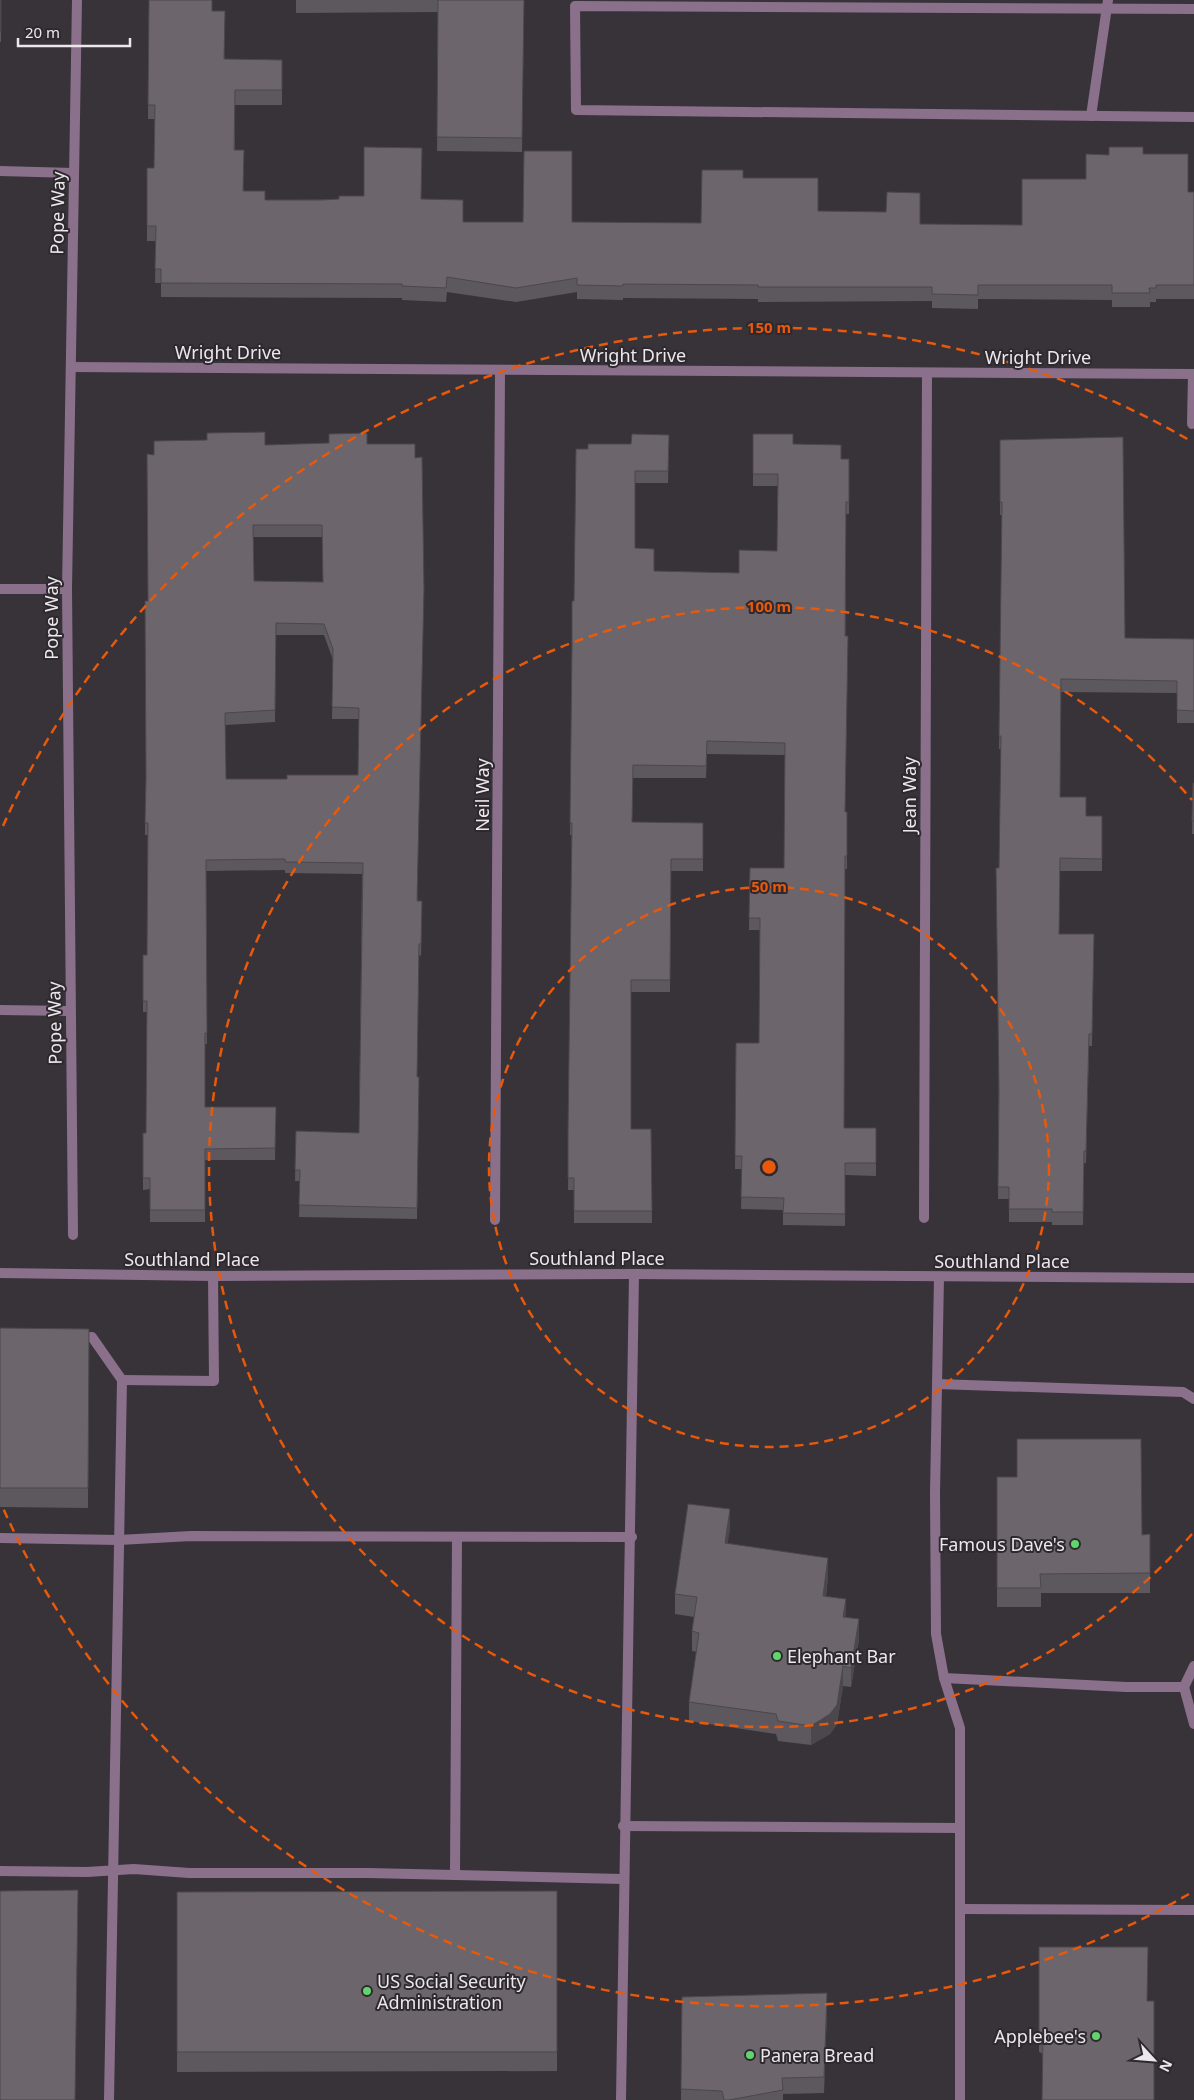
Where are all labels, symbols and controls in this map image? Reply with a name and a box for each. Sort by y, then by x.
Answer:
scale bar [18,15,130,47]
text: 20 m [25,22,60,42]
street label: Pope Way [44,170,70,255]
text: 150 m [747,317,791,337]
street label: Wright Drive [175,340,281,364]
street label: Wright Drive [580,343,686,367]
street label: Wright Drive [985,345,1091,369]
street label: Pope Way [39,576,63,660]
text: 100 m [747,596,791,616]
street label: Jean Way [897,756,921,835]
street label: Neil Way [470,757,494,832]
text: 50 m [751,876,787,896]
street label: Pope Way [41,980,67,1065]
centre of rings [760,1158,778,1176]
street label: Southland Place [529,1246,665,1270]
street label: Southland Place [124,1247,260,1271]
street label: Southland Place [934,1249,1070,1273]
place label: Famous Dave's [939,1532,1065,1556]
marker: Famous Dave's [1069,1538,1081,1550]
place label: Elephant Bar [787,1644,896,1668]
marker: Elephant Bar [771,1650,783,1662]
place label: US Social Security Administration [377,1969,527,2014]
marker: US Social Security Administration [361,1985,373,1997]
place label: Applebee's [994,2024,1086,2048]
marker: Applebee's [1090,2030,1102,2042]
north arrow [1129,2035,1179,2085]
place label: Panera Bread [760,2043,874,2067]
marker: Panera Bread [744,2049,756,2061]
text: N [1155,2057,1177,2075]

